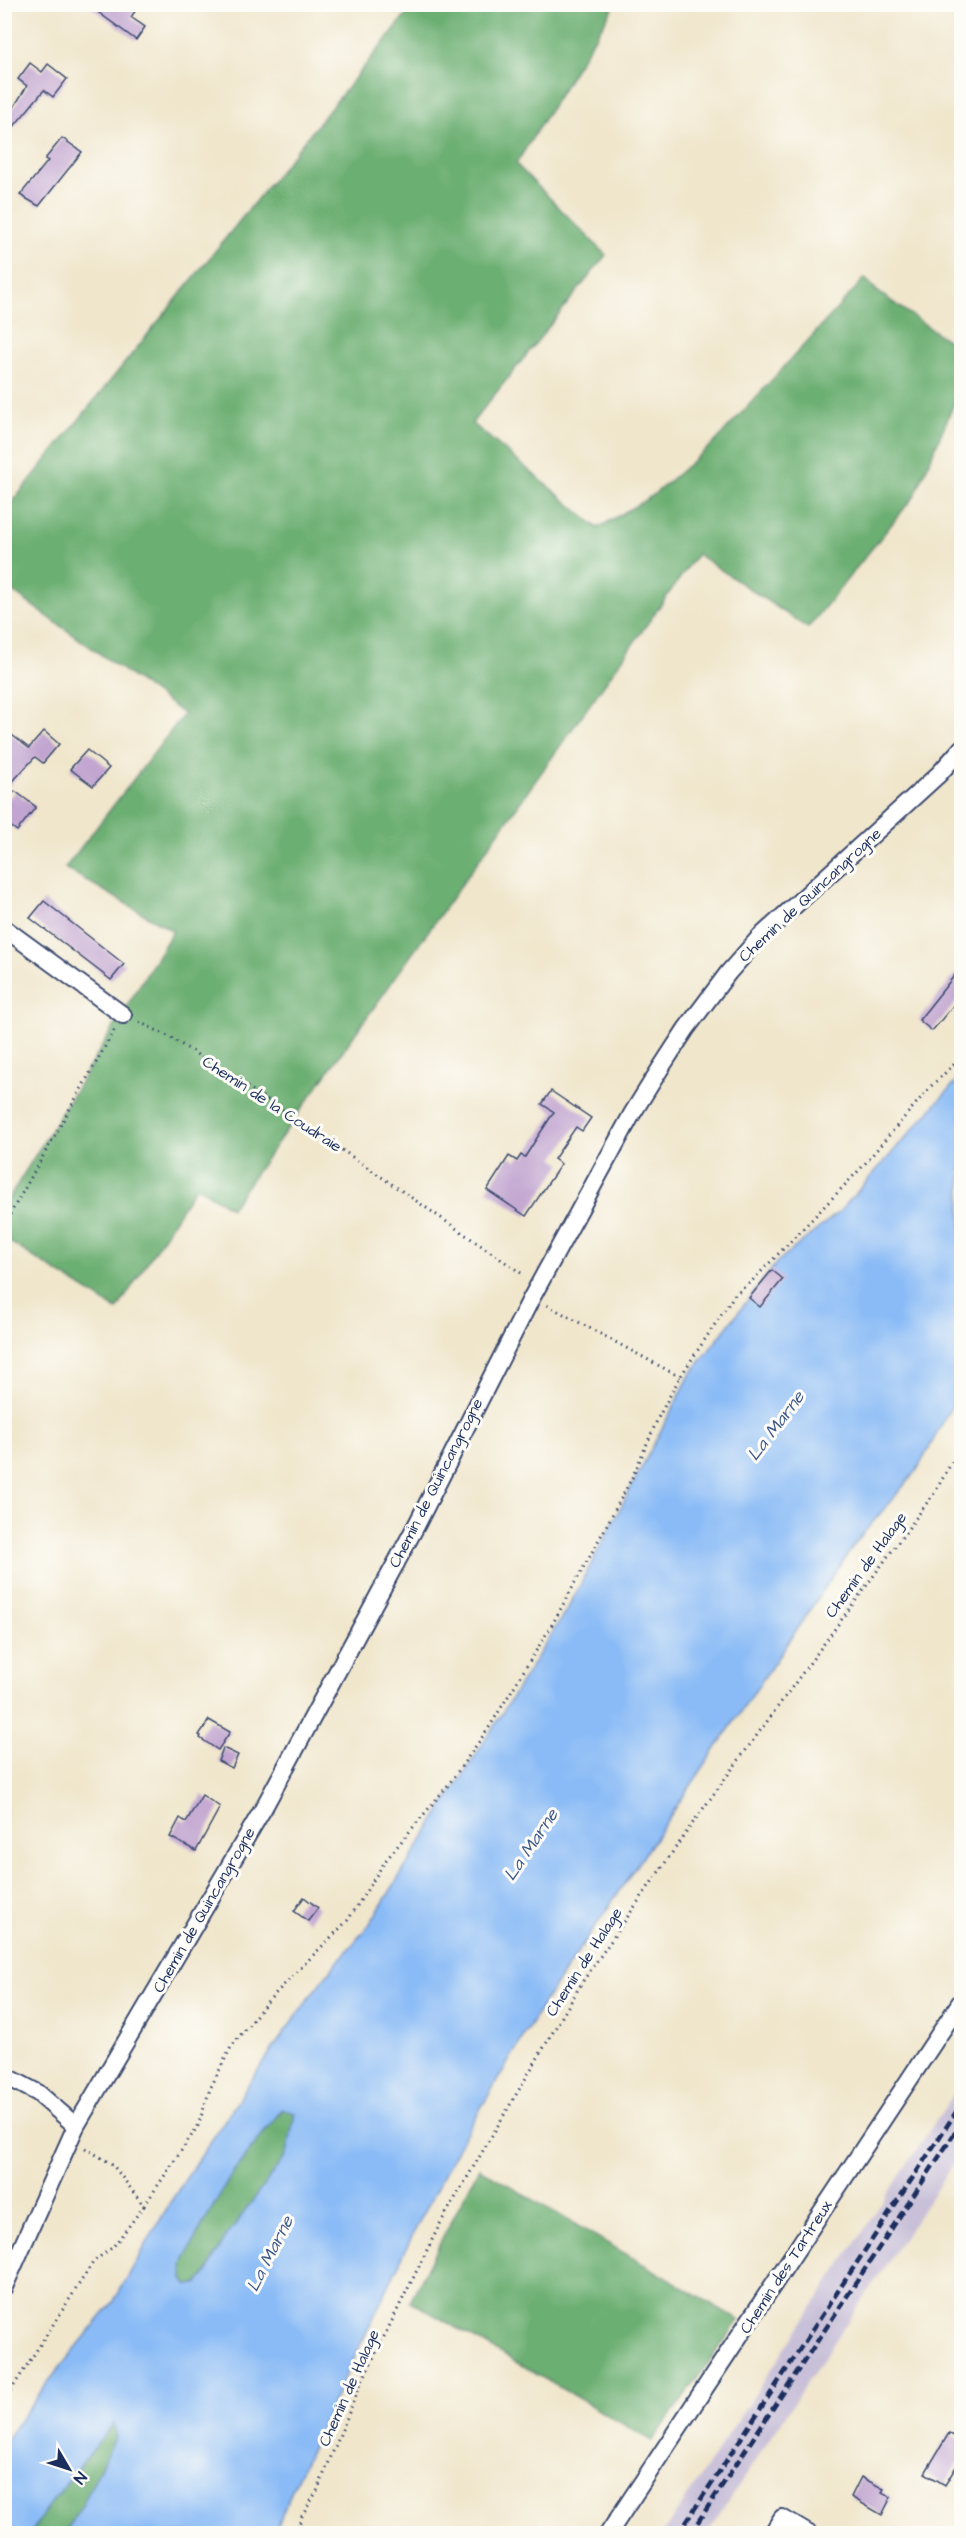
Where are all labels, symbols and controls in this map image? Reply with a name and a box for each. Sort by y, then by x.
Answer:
street label: Chemin de Quincangrogne [734,823,887,968]
street label: Chemin de la Coudraie [198,1051,346,1158]
water label: La Marne [741,1385,811,1466]
street label: Chemin de Quincangrogne [384,1394,489,1572]
street label: Chemin de Halage [820,1507,913,1623]
water label: La Marne [498,1803,565,1886]
street label: Chemin de Quincangrogne [148,1823,261,1997]
street label: Chemin de Halage [541,1903,629,2021]
street label: Chemin des Tartreux [735,2196,838,2338]
water label: La Marne [240,2211,300,2296]
street label: Chemin de Halage [313,2326,386,2450]
north arrow [39,2439,99,2499]
text: N [68,2467,92,2489]

